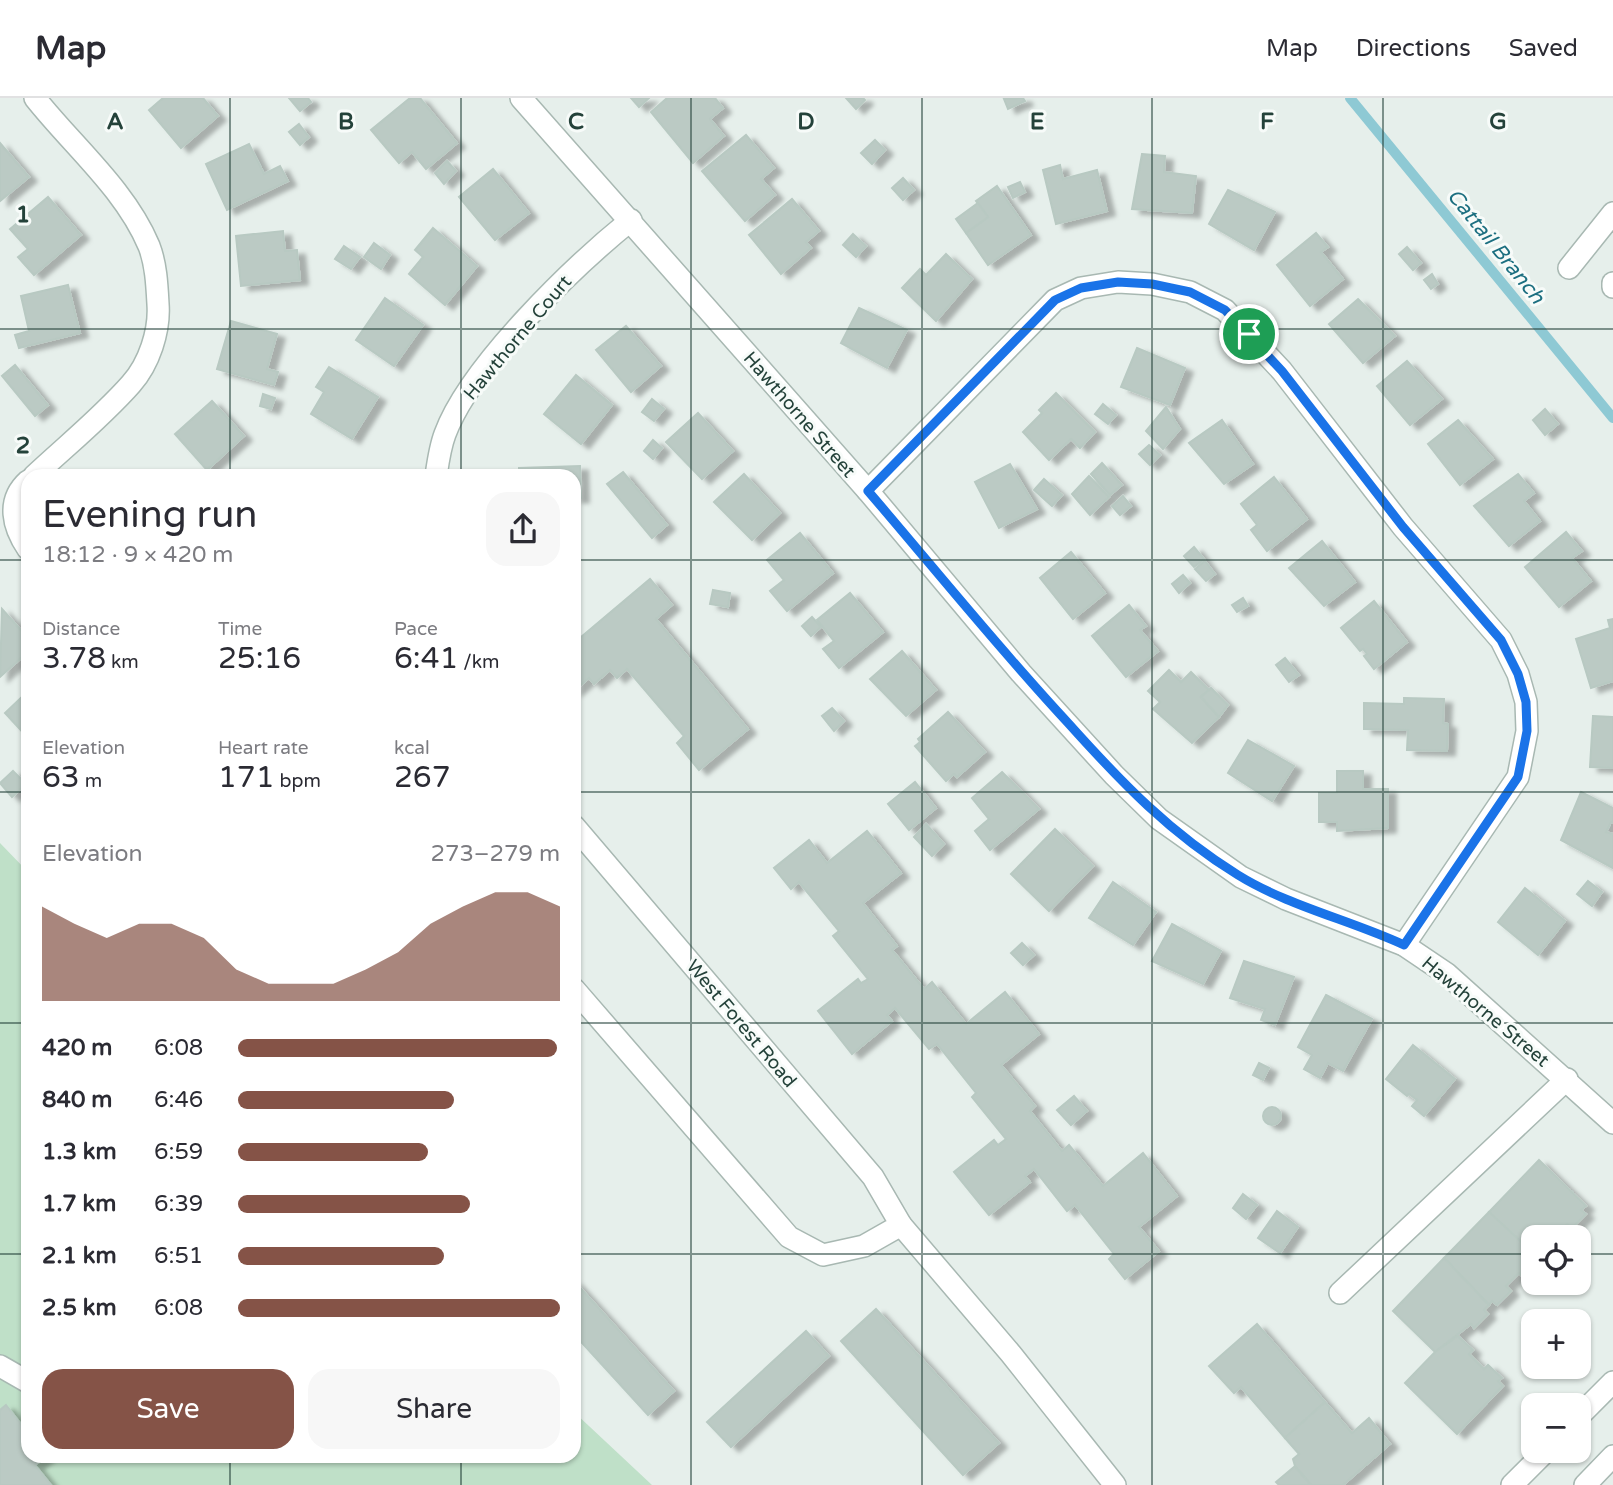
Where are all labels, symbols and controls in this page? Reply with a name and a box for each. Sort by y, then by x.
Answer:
text: Map [35,29,106,68]
text: Map [1266,34,1318,63]
text: Directions [1356,34,1471,63]
text: Saved [1509,34,1578,63]
text: A [106,108,124,136]
text: B [338,108,354,136]
text: C [568,108,584,136]
text: D [797,108,815,136]
text: E [1030,108,1044,136]
text: F [1260,108,1274,136]
text: G [1489,108,1507,136]
water label: Cattail Branch [1442,184,1550,310]
text: 1 [16,201,30,229]
street label: Hawthorne Court [459,271,576,404]
pin [1219,304,1279,364]
icon: arrive [1230,315,1268,353]
street label: Hawthorne Street [739,347,860,482]
text: 2 [16,432,30,460]
text: Evening run [42,492,257,538]
button: share [486,492,560,566]
text: 18:12 · 9 × 420 m [42,541,233,569]
text: Distance [42,618,120,640]
text: Time [218,618,262,640]
text: Pace [394,618,438,640]
text: 3.78 [42,640,106,677]
text: 25:16 [218,640,301,677]
text: 6:41 [394,640,458,677]
text: km [106,651,139,673]
text: /km [458,651,499,673]
text: Elevation [42,737,125,759]
text: Heart rate [218,737,309,759]
text: kcal [394,737,430,759]
text: 63 [42,759,80,796]
text: 171 [218,759,275,796]
text: 267 [394,759,451,796]
text: m [80,770,102,792]
text: bpm [275,770,321,792]
text: Elevation [42,840,143,868]
text: 273–279 m [431,840,560,868]
street label: Hawthorne Street [1417,952,1554,1071]
street label: West Forest Road [682,956,801,1092]
text: 420 m [42,1034,112,1062]
text: 6:08 [154,1034,203,1062]
text: 840 m [42,1086,112,1114]
text: 6:46 [154,1086,203,1114]
text: 1.3 km [42,1138,117,1166]
text: 6:59 [154,1138,203,1166]
text: 1.7 km [42,1190,116,1218]
text: 6:39 [154,1190,203,1218]
map controls [1521,1225,1591,1463]
button: locate [1521,1225,1591,1295]
text: 2.1 km [42,1242,117,1270]
text: 6:51 [154,1242,203,1270]
text: 2.5 km [42,1294,117,1322]
text: 6:08 [154,1294,203,1322]
button: + [1521,1309,1591,1379]
button: Save [42,1369,294,1449]
button: Share [308,1369,560,1449]
button: − [1521,1393,1591,1463]

